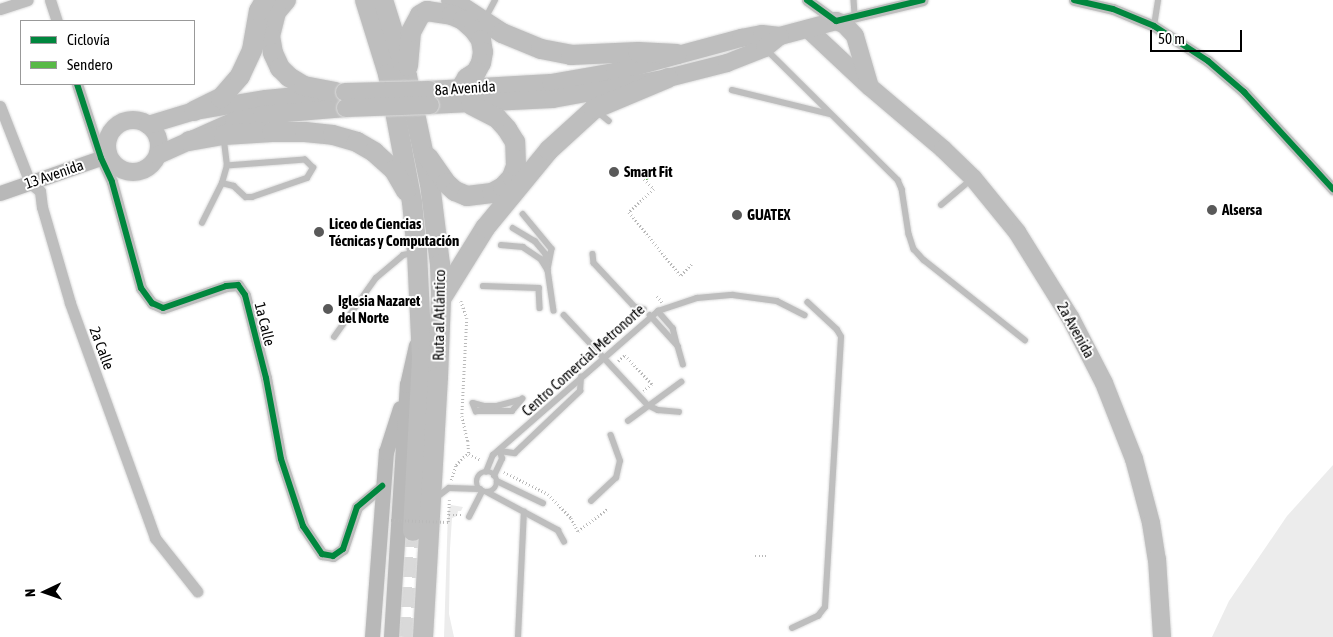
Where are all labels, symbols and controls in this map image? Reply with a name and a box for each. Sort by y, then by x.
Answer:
legend [20,20,195,85]
scale bar [1153,20,1246,52]
text: 50 m [1158,30,1185,47]
text: Ciclovía [67,31,110,48]
text: Sendero [67,56,113,73]
street label: 8a Avenida [434,77,496,99]
street label: 13 Avenida [22,156,86,192]
place label: Smart Fit [624,163,673,181]
marker: Smart Fit [608,166,620,178]
place label: Alsersa [1222,201,1262,219]
marker: Alsersa [1206,204,1218,216]
place label: GUATEX [747,206,790,224]
marker: GUATEX [731,209,743,221]
place label: Liceo de Ciencias Técnicas y Computación [329,214,459,249]
marker: Liceo de Ciencias Técnicas y Computación [313,226,325,238]
street label: Ruta al Atlántico [429,269,449,361]
place label: Iglesia Nazaret del Norte [338,291,420,326]
street label: 2a Avenida [1053,299,1099,361]
street label: 1a Calle [251,300,279,348]
street label: Centro Comercial Metronorte [518,300,648,420]
marker: Iglesia Nazaret del Norte [322,303,334,315]
street label: 2a Calle [86,324,118,372]
north arrow [20,567,70,617]
text: N [22,588,38,597]

